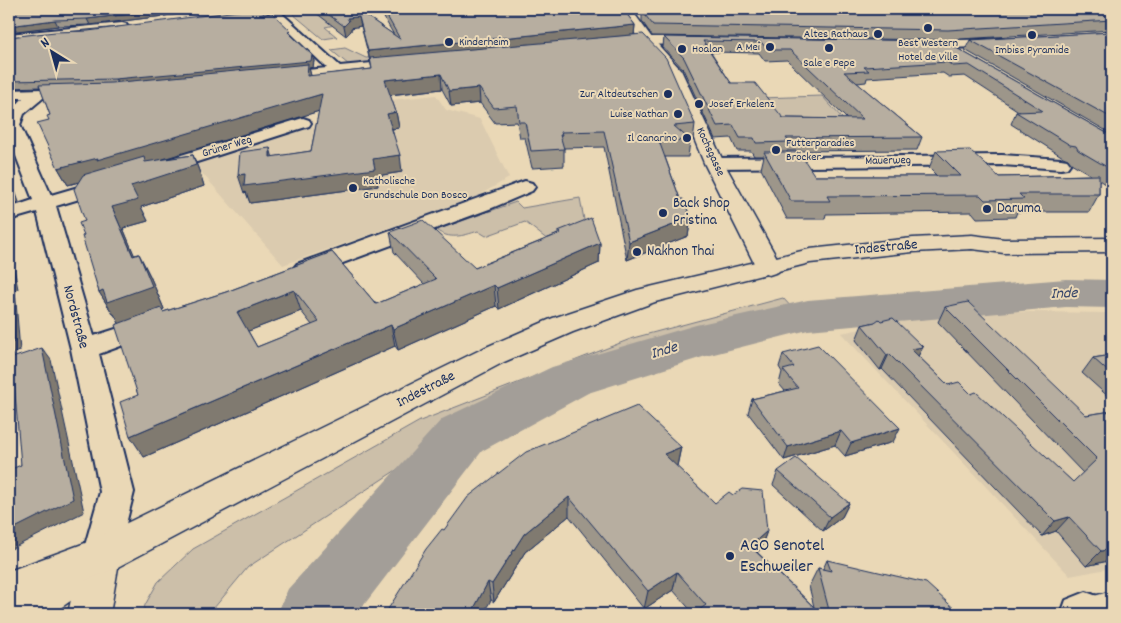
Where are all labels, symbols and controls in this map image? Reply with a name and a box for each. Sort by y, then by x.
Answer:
marker: Best Western Hotel de Ville [922,22,934,34]
place label: Altes Rathaus [804,26,868,43]
north arrow [28,28,78,78]
marker: Altes Rathaus [872,28,884,40]
marker: Imbiss Pyramide [1026,29,1038,41]
text: N [37,33,54,53]
place label: Kinderheim [459,34,509,51]
place label: Best Western Hotel de Ville [898,35,959,66]
marker: Kinderheim [443,36,455,48]
place label: A Mei [736,39,760,56]
place label: Hoalan [692,41,724,58]
marker: A Mei [764,41,776,53]
marker: Sale e Pepe [823,42,835,54]
place label: Imbiss Pyramide [995,42,1069,59]
marker: Hoalan [676,43,688,55]
place label: Sale e Pepe [803,55,855,72]
place label: Zur Altdeutschen [580,86,658,103]
marker: Zur Altdeutschen [662,88,674,100]
place label: Josef Erkelenz [709,96,775,113]
marker: Josef Erkelenz [693,98,705,110]
place label: Luise Nathan [610,106,668,123]
marker: Luise Nathan [672,108,684,120]
street label: Kochsgasse [691,125,729,179]
place label: Il Canarino [627,130,677,147]
street label: Grüner Weg [200,131,254,163]
marker: Il Canarino [681,132,693,144]
place label: Futterparadies Bröcker [786,135,855,166]
marker: Futterparadies Bröcker [770,144,782,156]
street label: Mauerweg [865,152,911,170]
place label: Katholische Grundschule Don Bosco [363,173,467,204]
marker: Katholische Grundschule Don Bosco [347,182,359,194]
place label: Back Shop Pristina [673,193,730,232]
place label: Daruma [997,198,1042,220]
marker: Daruma [981,203,993,215]
marker: Back Shop Pristina [657,207,669,219]
street label: Indestraße [853,234,919,262]
place label: Nakhon Thai [647,241,714,263]
marker: Nakhon Thai [631,246,643,258]
water label: Inde [1050,282,1079,306]
street label: Nordstraße [56,283,94,352]
water label: Inde [648,336,681,366]
street label: Indestraße [393,366,460,414]
place label: AGO Senotel Eschweiler [740,534,825,580]
marker: AGO Senotel Eschweiler [724,550,736,562]

